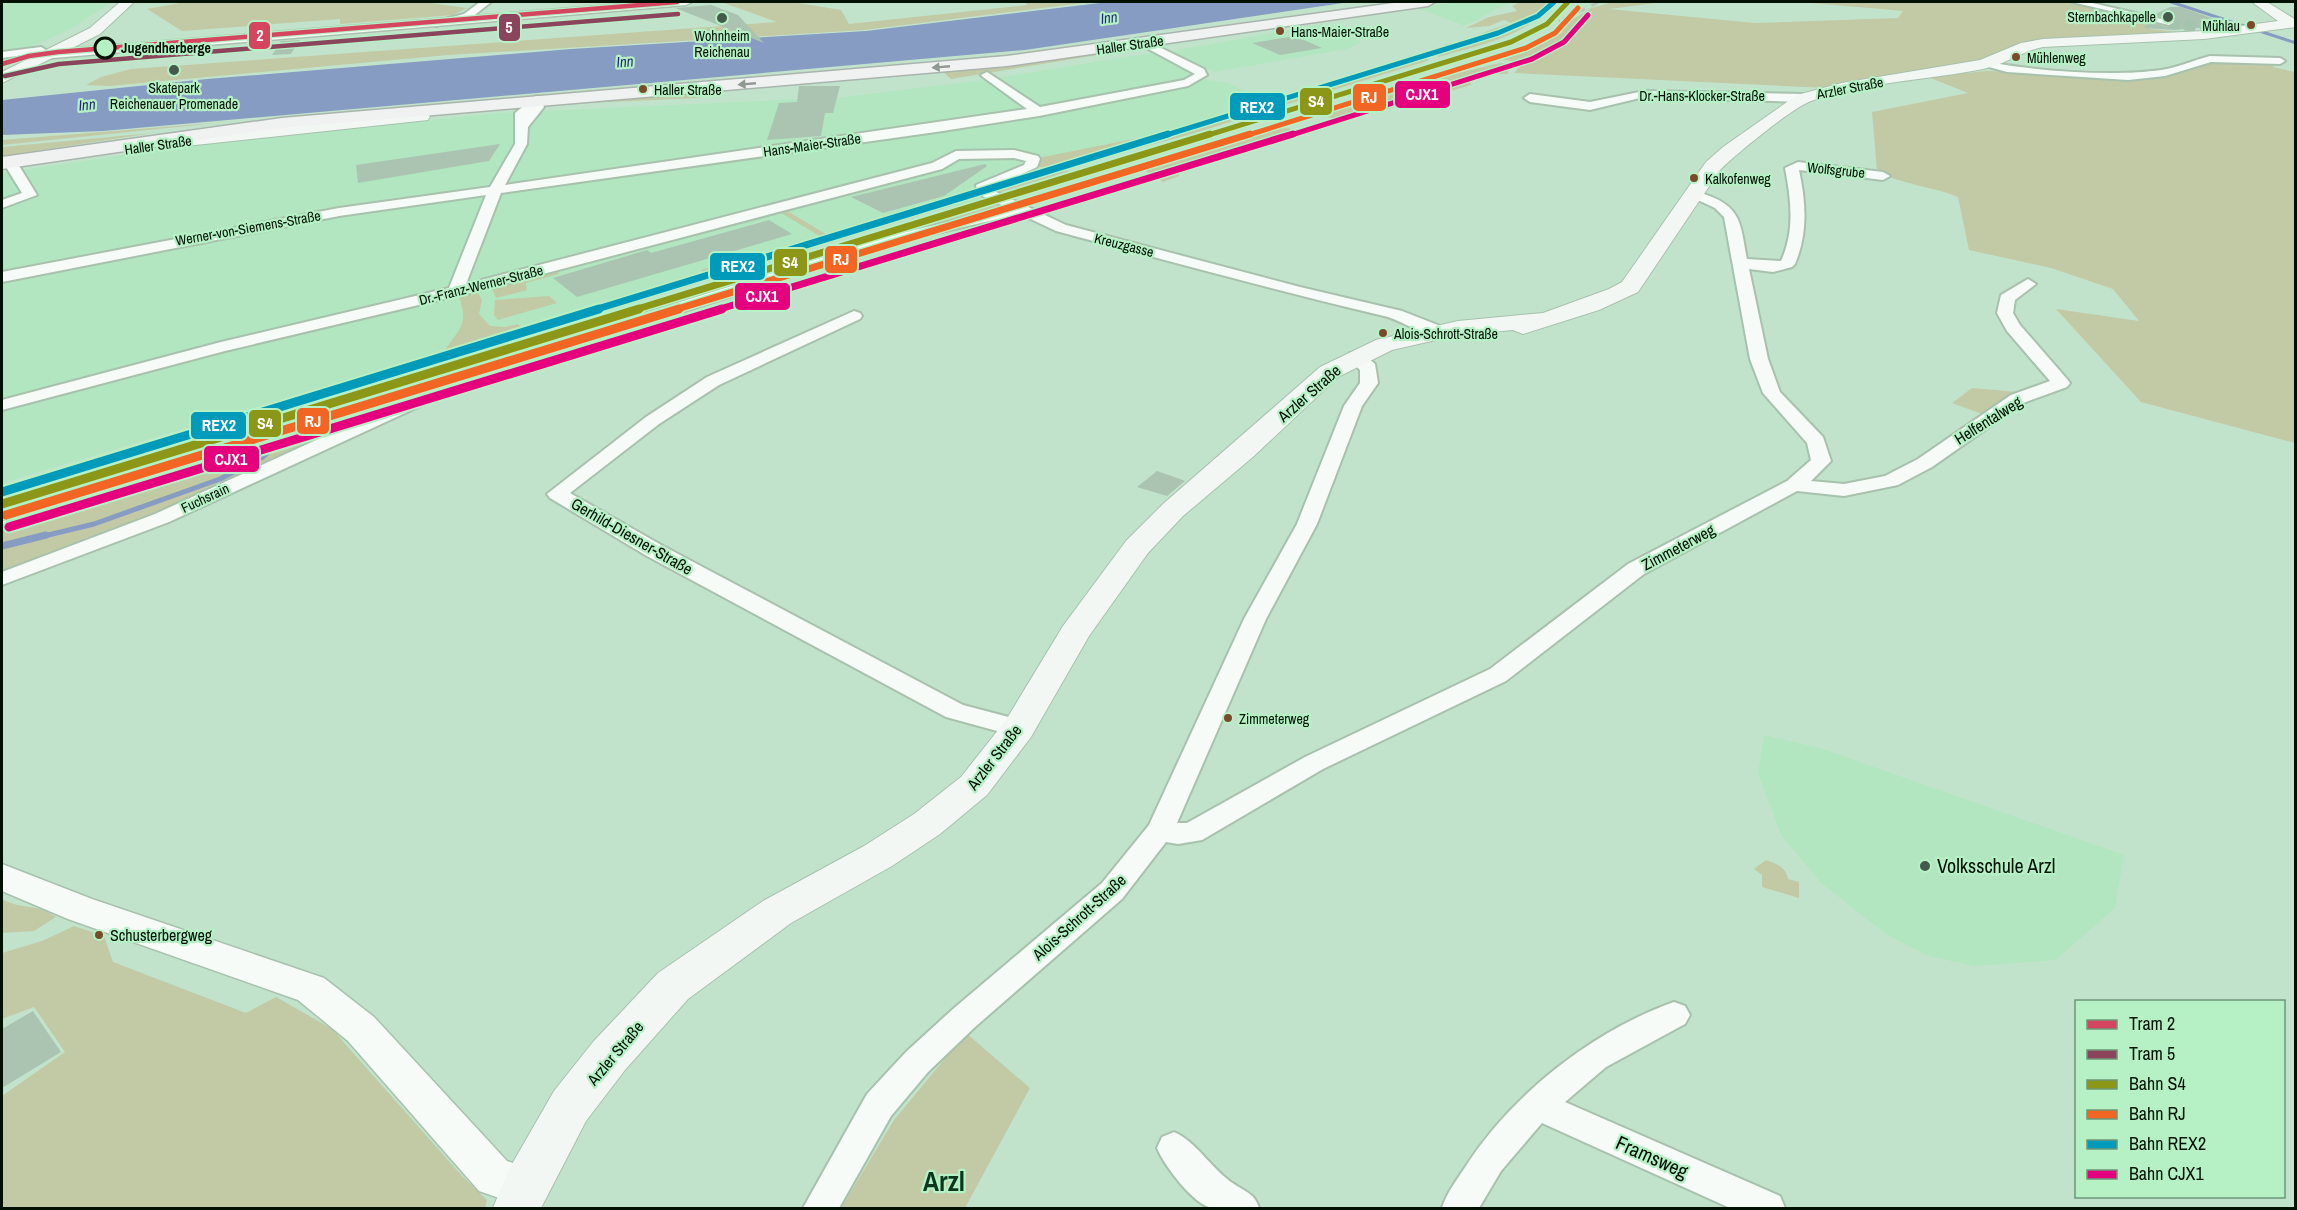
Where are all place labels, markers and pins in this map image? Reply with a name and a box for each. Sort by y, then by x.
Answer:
place label: Sternbachkapelle [2067,8,2156,26]
marker: Sternbachkapelle [2161,10,2175,24]
marker: Wohnheim Reichenau [715,11,729,25]
place label: Mühlau [2202,17,2240,35]
marker: Mühlau [2245,19,2257,31]
place label: Hans-Maier-Straße [1291,23,1389,41]
marker: Hans-Maier-Straße [1274,25,1286,37]
place label: Wohnheim Reichenau [694,27,750,61]
marker: Jugendherberge [94,37,116,59]
place label: Jugendherberge [121,39,211,57]
place label: Mühlenweg [2027,49,2086,67]
marker: Mühlenweg [2010,51,2022,63]
marker: Skatepark Reichenauer Promenade [167,63,181,77]
place label: Skatepark Reichenauer Promenade [110,79,238,113]
place label: Haller Straße [654,81,722,99]
marker: Haller Straße [637,83,649,95]
place label: Kalkofenweg [1705,170,1771,188]
marker: Kalkofenweg [1688,172,1700,184]
place label: Alois-Schrott-Straße [1393,325,1498,343]
marker: Alois-Schrott-Straße [1377,327,1389,339]
place label: Zimmeterweg [1239,710,1310,728]
marker: Zimmeterweg [1222,712,1234,724]
place label: Volksschule Arzl [1937,852,2056,879]
marker: Volksschule Arzl [1918,859,1932,873]
place label: Schusterbergweg [110,924,213,946]
marker: Schusterbergweg [93,929,105,941]

